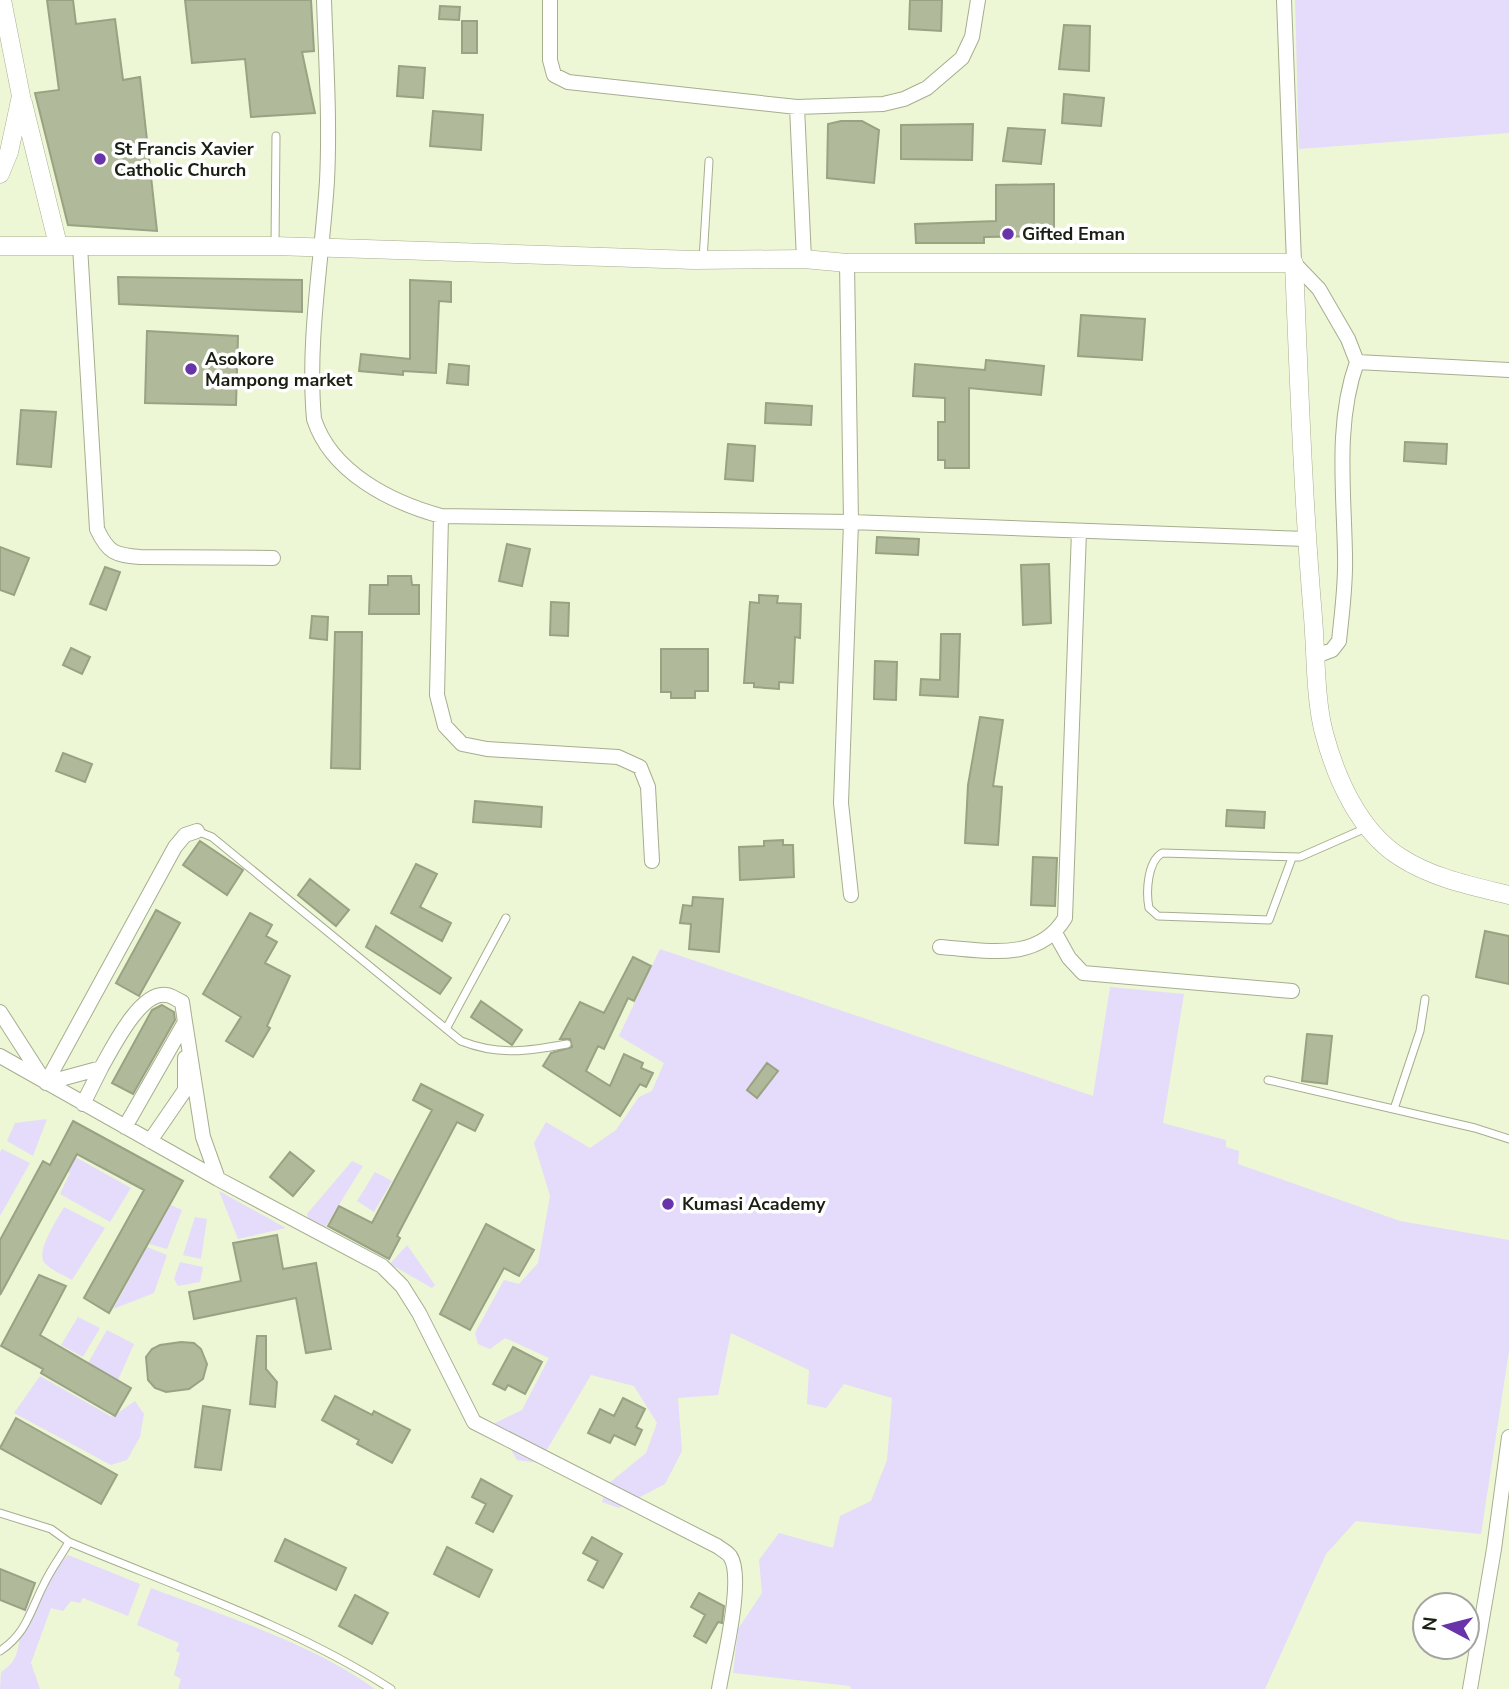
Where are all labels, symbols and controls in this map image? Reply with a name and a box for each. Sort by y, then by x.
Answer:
place label: St Francis Xavier Catholic Church [114,137,254,182]
marker: St Francis Xavier Catholic Church [92,151,108,167]
place label: Gifted Eman [1022,222,1125,246]
marker: Gifted Eman [1000,226,1016,242]
place label: Asokore Mampong market [205,347,353,392]
marker: Asokore Mampong market [183,361,199,377]
place label: Kumasi Academy [682,1192,826,1216]
marker: Kumasi Academy [660,1196,676,1212]
north arrow [1411,1591,1481,1661]
text: N [1416,1615,1444,1633]

